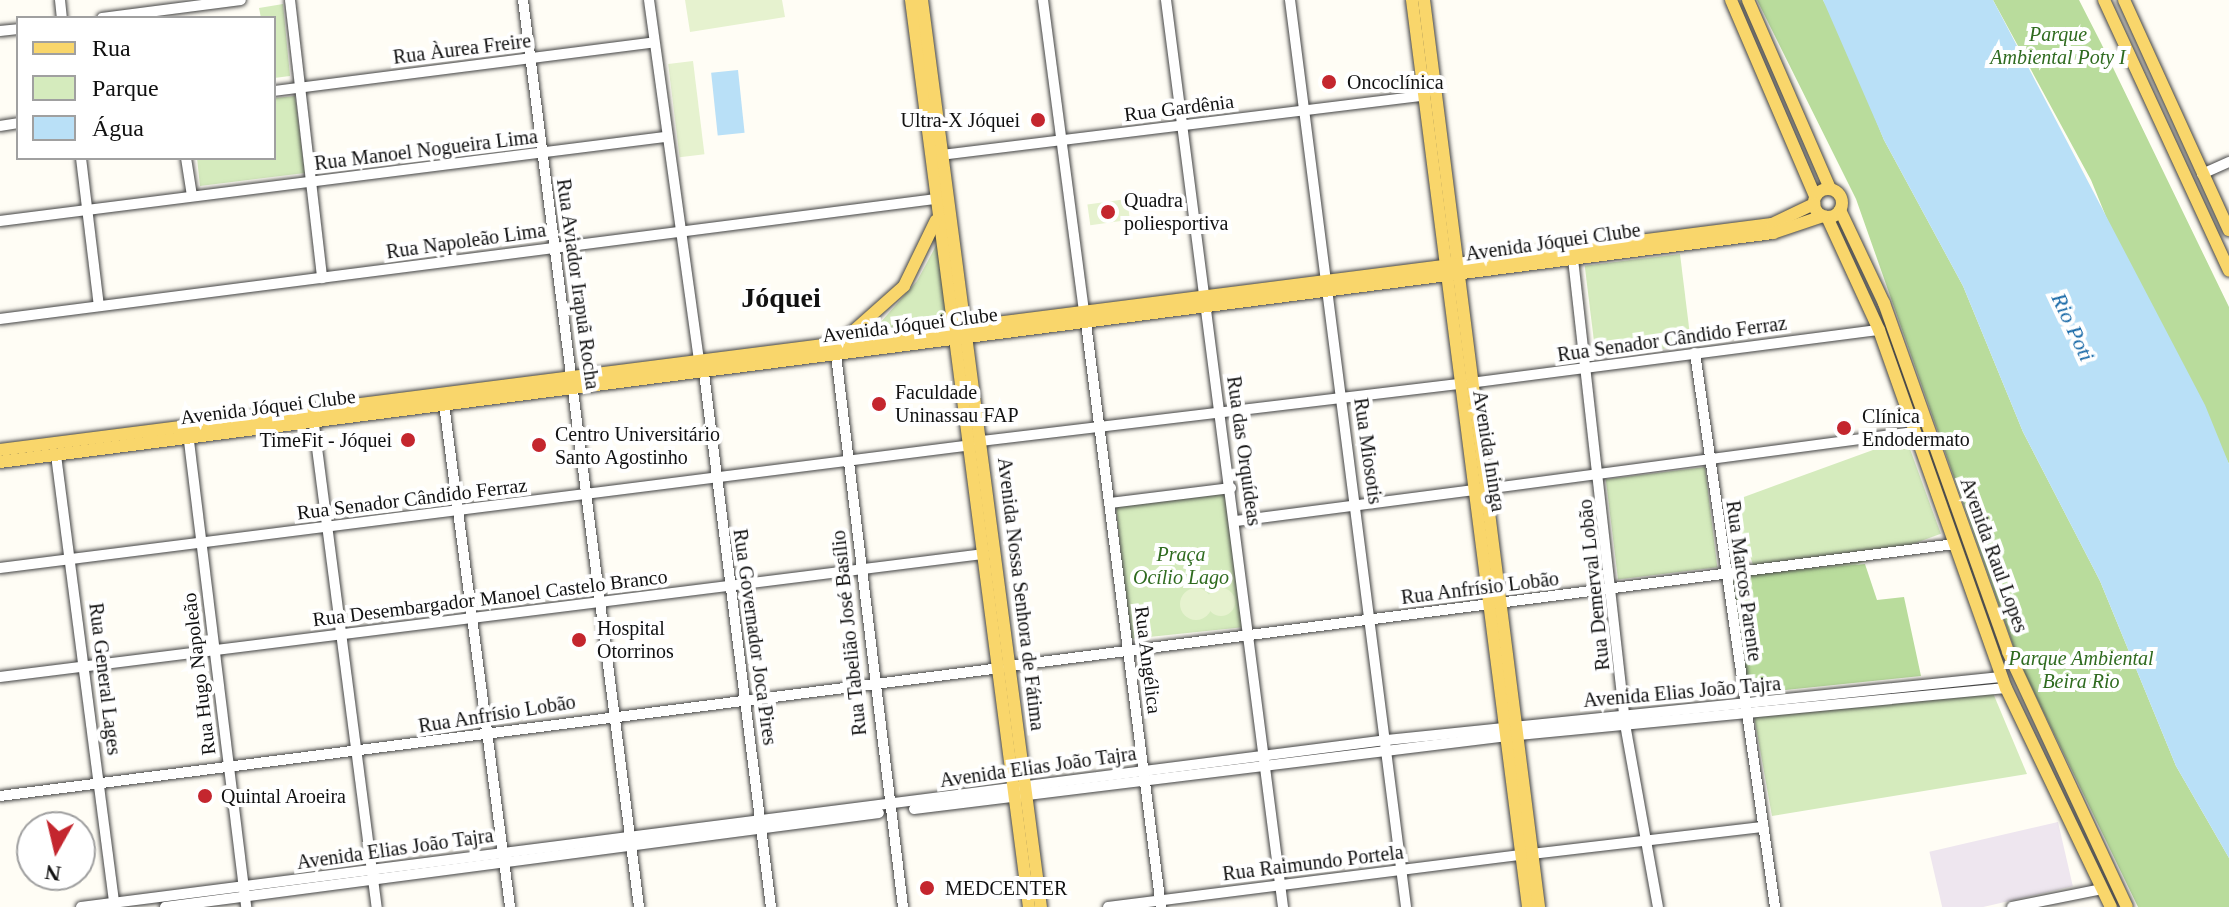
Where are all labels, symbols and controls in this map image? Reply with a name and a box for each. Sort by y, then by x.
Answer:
legend [16,16,276,160]
park label: Parque Ambiental Poty I [1990,22,2126,69]
street label: Rua Àurea Freire [392,29,532,69]
text: Rua [92,35,131,61]
place label: Oncoclínica [1347,70,1444,94]
marker: Oncoclínica [1318,71,1340,93]
text: Parque [92,75,159,101]
street label: Rua Gardênia [1123,89,1235,127]
place label: Ultra-X Jóquei [901,108,1020,132]
marker: Ultra-X Jóquei [1027,109,1049,131]
text: Água [92,115,144,141]
street label: Rua Manoel Nogueira Lima [313,124,539,176]
street label: Rua Aviador Irapuã Rocha [551,177,605,391]
place label: Quadra poliesportiva [1124,188,1228,235]
marker: Quadra poliesportiva [1099,203,1117,221]
street label: Rua Napoleão Lima [385,218,547,264]
street label: Avenida Jóquei Clube [1464,218,1642,266]
district label: Jóquei [741,281,821,315]
water label: Rio Poti [2046,288,2100,366]
street label: Avenida Jóquei Clube [821,302,999,348]
street label: Rua Senador Cândido Ferraz [1556,311,1788,367]
street label: Rua das Orquídeas [1222,375,1266,527]
place label: Faculdade Uninassau FAP [895,380,1019,427]
street label: Avenida Jóquei Clube [179,384,357,430]
street label: Avenida Ininga [1468,389,1510,513]
marker: Faculdade Uninassau FAP [870,395,888,413]
street label: Rua Miosotis [1349,396,1387,506]
place label: Clínica Endodermato [1862,404,1970,451]
marker: Clínica Endodermato [1833,417,1855,439]
place label: Centro Universitário Santo Agostinho [555,422,720,469]
place label: TimeFit - Jóquei [259,428,392,452]
marker: TimeFit - Jóquei [399,431,417,449]
marker: Centro Universitário Santo Agostinho [530,436,548,454]
street label: Avenida Nossa Senhora de Fátima [992,456,1050,732]
street label: Rua Senador Cândido Ferraz [296,473,528,525]
street label: Avenida Raul Lopes [1955,474,2033,636]
street label: Rua Demerval Lobão [1573,498,1615,672]
street label: Rua Marcos Parente [1721,499,1767,663]
street label: Rua Governador Joca Pires [728,527,782,747]
street label: Rua Tabelião José Basílio [826,529,872,737]
park label: Praça Ocílio Lago [1133,543,1229,590]
street label: Rua Desembargador Manoel Castelo Branco [311,564,669,632]
street label: Rua Anfrísio Lobão [1399,566,1561,610]
street label: Rua Hugo Napoleão [177,592,221,756]
street label: Rua General Lages [84,601,126,757]
street label: Rua Angélica [1129,604,1167,716]
place label: Hospital Otorrinos [597,616,674,663]
marker: Hospital Otorrinos [568,629,590,651]
park label: Parque Ambiental Beira Rio [2008,646,2154,693]
street label: Avenida Elias João Tajra [1582,671,1782,713]
street label: Rua Anfrísio Lobão [416,690,578,738]
street label: Avenida Elias João Tajra [938,741,1138,793]
place label: Quintal Aroeira [221,784,347,808]
marker: Quintal Aroeira [196,787,214,805]
north arrow [16,811,96,891]
street label: Avenida Elias João Tajra [295,823,495,875]
street label: Rua Raimundo Portela [1221,840,1405,886]
text: N [43,860,62,887]
place label: MEDCENTER [945,876,1067,900]
marker: MEDCENTER [916,877,938,899]

